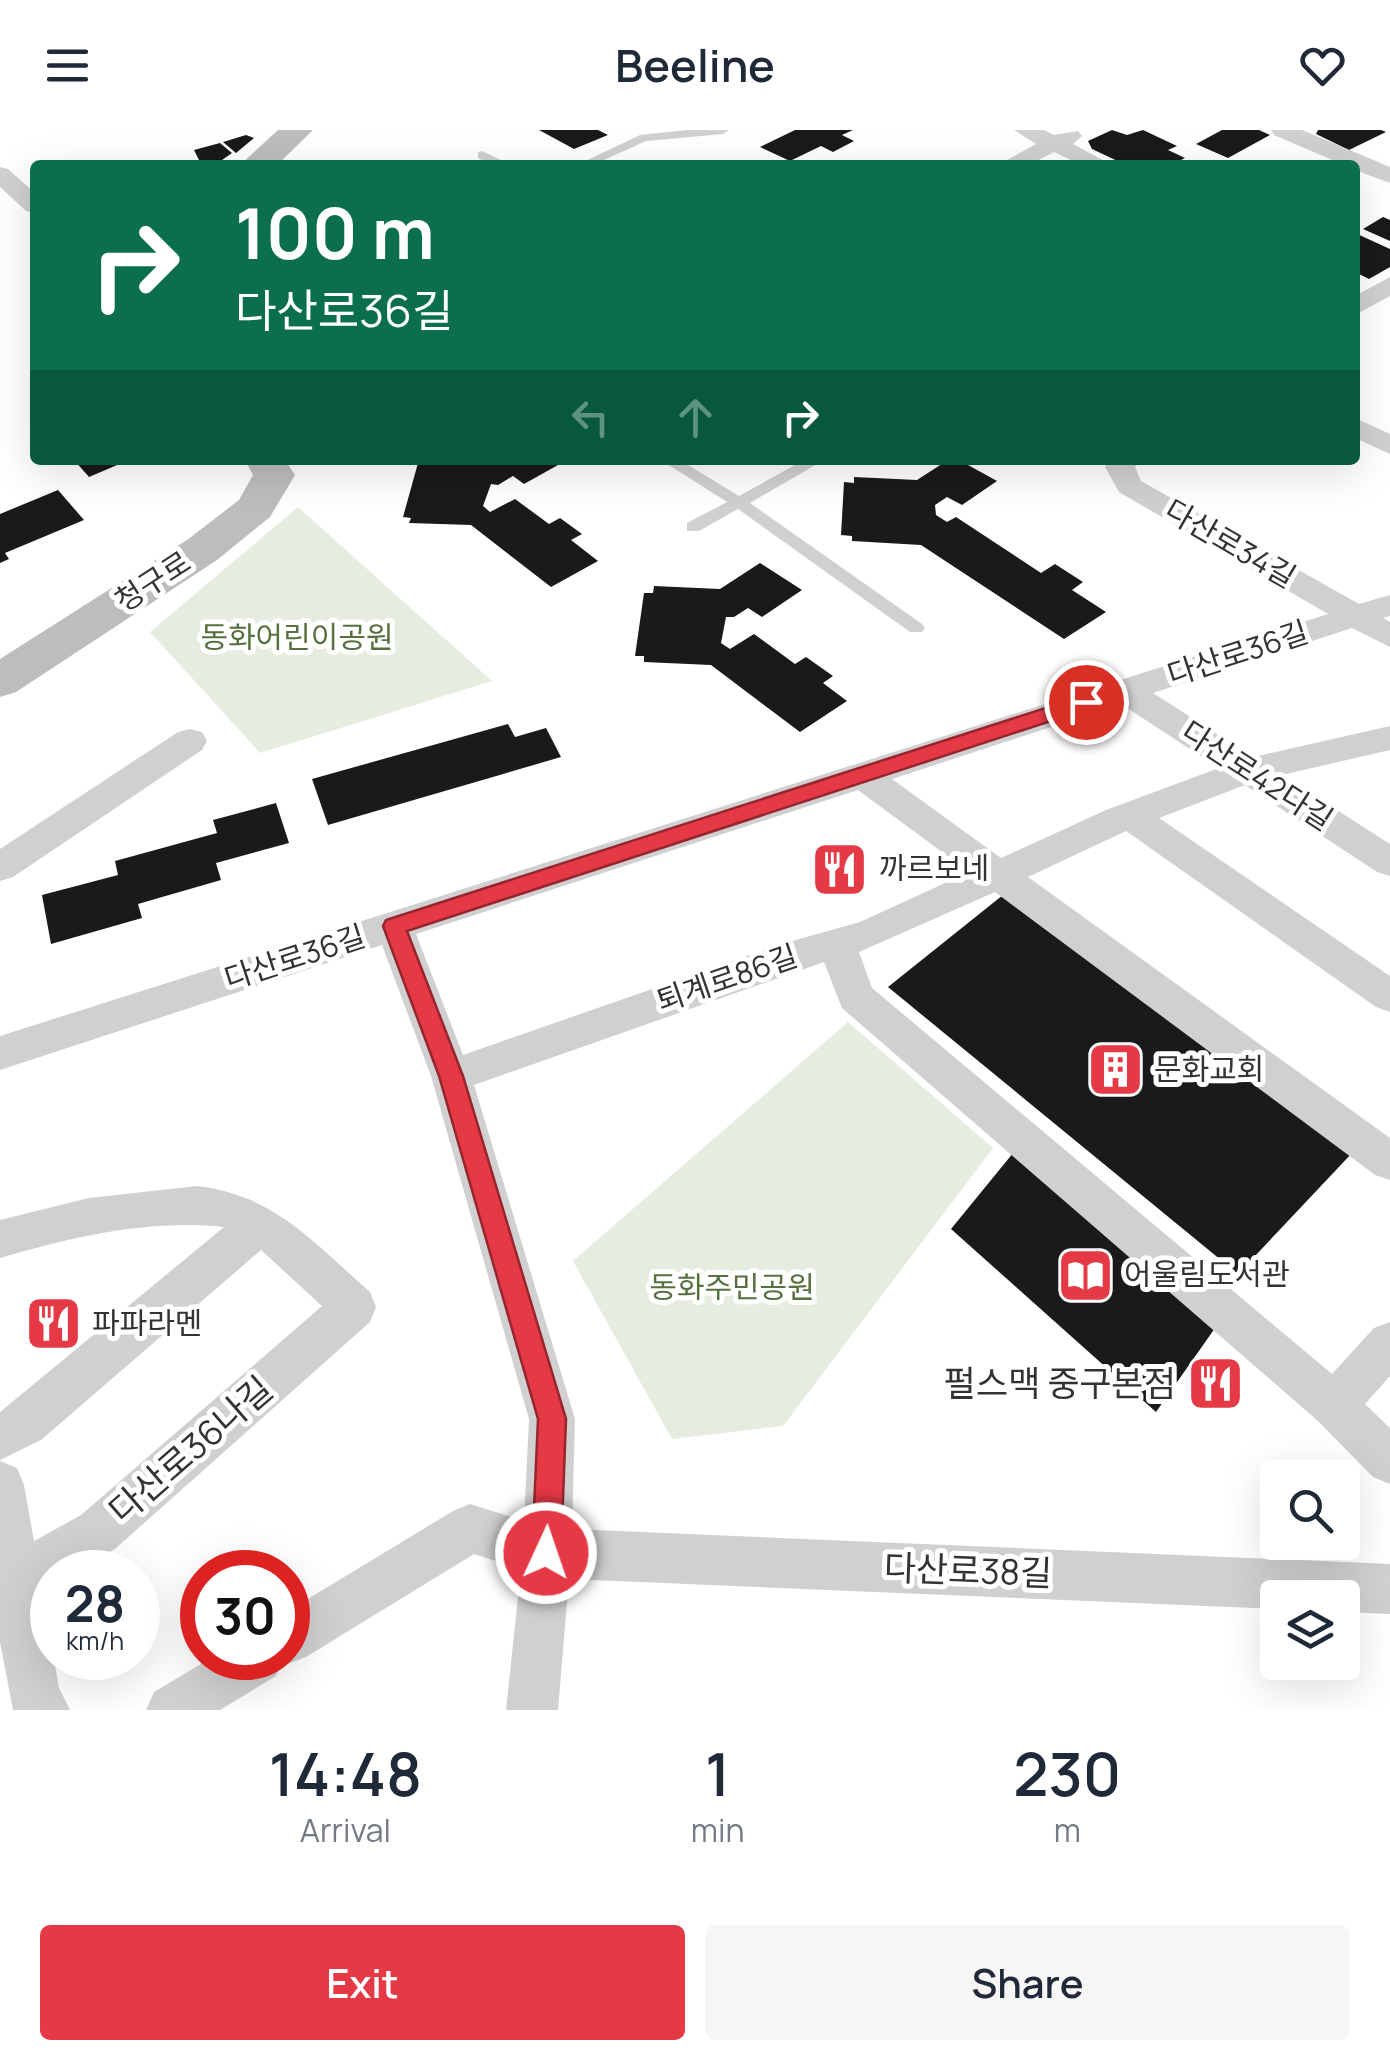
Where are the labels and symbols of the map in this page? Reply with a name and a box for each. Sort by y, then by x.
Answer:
street label: 다산로34길 [1158,489,1304,597]
street label: 청구로 [106,541,198,620]
street label: 다산로36길 [1162,611,1313,695]
park label: 동화어린이공원 [200,616,394,657]
pin [1044,660,1129,745]
street label: 다산로42다길 [1174,710,1341,839]
restaurant icon: 까르보네 [810,839,870,899]
place label: 까르보네 [879,847,989,888]
street label: 다산로36길 [219,915,370,999]
street label: 퇴계로86길 [651,934,802,1021]
building icon: 문화교회 [1085,1040,1145,1100]
place label: 문화교회 [1154,1048,1264,1089]
library icon: 어울림도서관 [1055,1245,1115,1305]
place label: 어울림도서관 [1124,1253,1290,1294]
park label: 동화주민공원 [649,1266,815,1307]
restaurant icon: 파파라멘 [23,1294,83,1354]
place label: 파파라멘 [92,1302,202,1343]
restaurant icon: 펄스맥 중구본점 [1185,1354,1245,1414]
place label: 펄스맥 중구본점 [944,1359,1176,1407]
street label: 다산로36나길 [98,1365,282,1534]
position arrow [494,1501,598,1605]
street label: 다산로38길 [883,1543,1053,1597]
speed limit sign: 30 [180,1550,310,1680]

